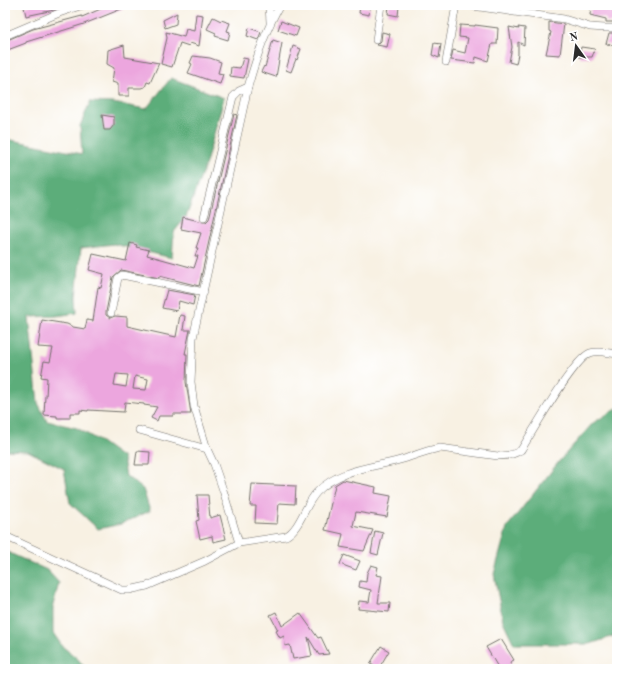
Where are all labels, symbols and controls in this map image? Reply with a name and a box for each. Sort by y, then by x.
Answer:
north arrow [556,26,596,66]
text: N [569,31,580,44]

